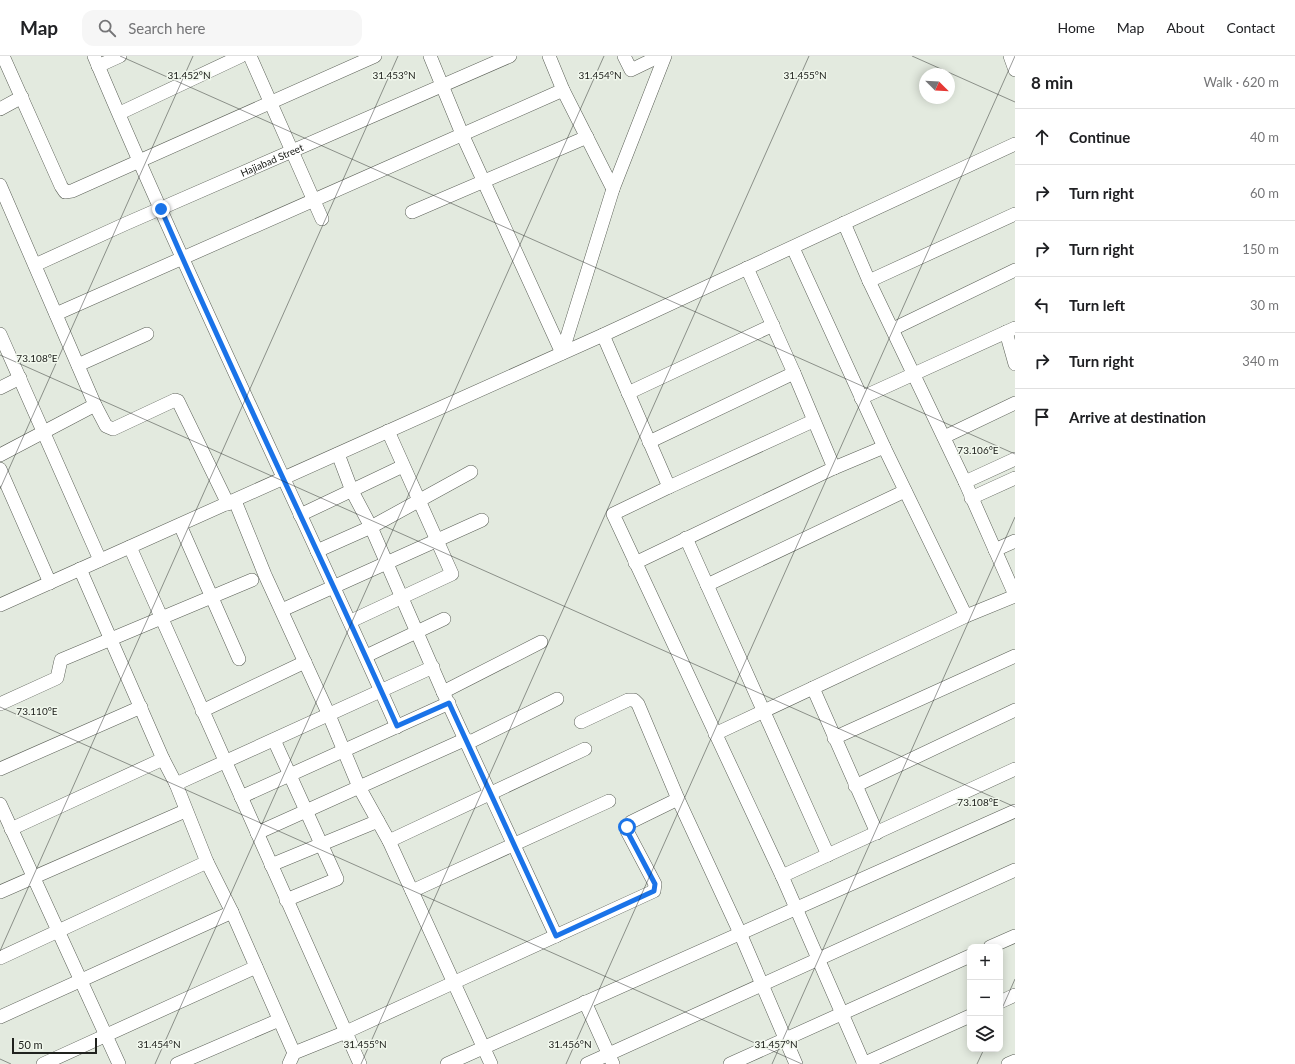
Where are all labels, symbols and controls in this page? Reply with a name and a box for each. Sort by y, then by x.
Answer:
search box [82,10,362,46]
text: Map [20,16,58,39]
icon: search [96,17,118,39]
text: Search here [128,19,206,37]
text: Home [1057,19,1095,36]
text: Map [1117,19,1144,36]
text: About [1166,19,1204,36]
text: Contact [1226,19,1275,36]
north arrow [919,68,955,104]
text: 31.452°N [167,69,211,81]
text: 31.453°N [372,69,416,81]
text: 31.454°N [578,69,622,81]
text: 31.455°N [783,69,827,81]
text: 8 min [1031,72,1073,93]
text: Walk · 620 m [1203,74,1279,90]
icon: ahead [1031,126,1053,148]
text: Continue [1069,128,1130,146]
text: 40 m [1250,129,1279,145]
street label: Hajiabad Street [238,141,305,179]
icon: right [1031,182,1053,204]
text: Turn right [1069,184,1134,202]
text: 60 m [1250,185,1279,201]
route end [152,200,170,218]
icon: right [1031,238,1053,260]
text: Turn right [1069,240,1134,258]
text: 150 m [1242,241,1279,257]
icon: left [1031,294,1053,316]
text: Turn left [1069,296,1125,314]
text: 30 m [1250,297,1279,313]
icon: right [1031,350,1053,372]
text: 73.108°E [16,352,58,364]
text: Turn right [1069,352,1134,370]
text: 340 m [1242,353,1279,369]
icon: arrive [1031,406,1053,428]
text: Arrive at destination [1069,408,1206,426]
text: 73.106°E [957,444,999,456]
text: 73.110°E [16,705,58,717]
text: 73.108°E [957,796,999,808]
route start [618,818,636,836]
map controls [967,944,1003,1052]
button: + [967,944,1003,980]
button: − [967,980,1003,1016]
button: layers [967,1016,1003,1052]
scale bar [12,1036,97,1055]
text: 50 m [18,1038,43,1051]
text: 31.454°N [137,1038,181,1050]
text: 31.455°N [343,1038,387,1050]
text: 31.456°N [548,1038,592,1050]
text: 31.457°N [754,1038,798,1050]

